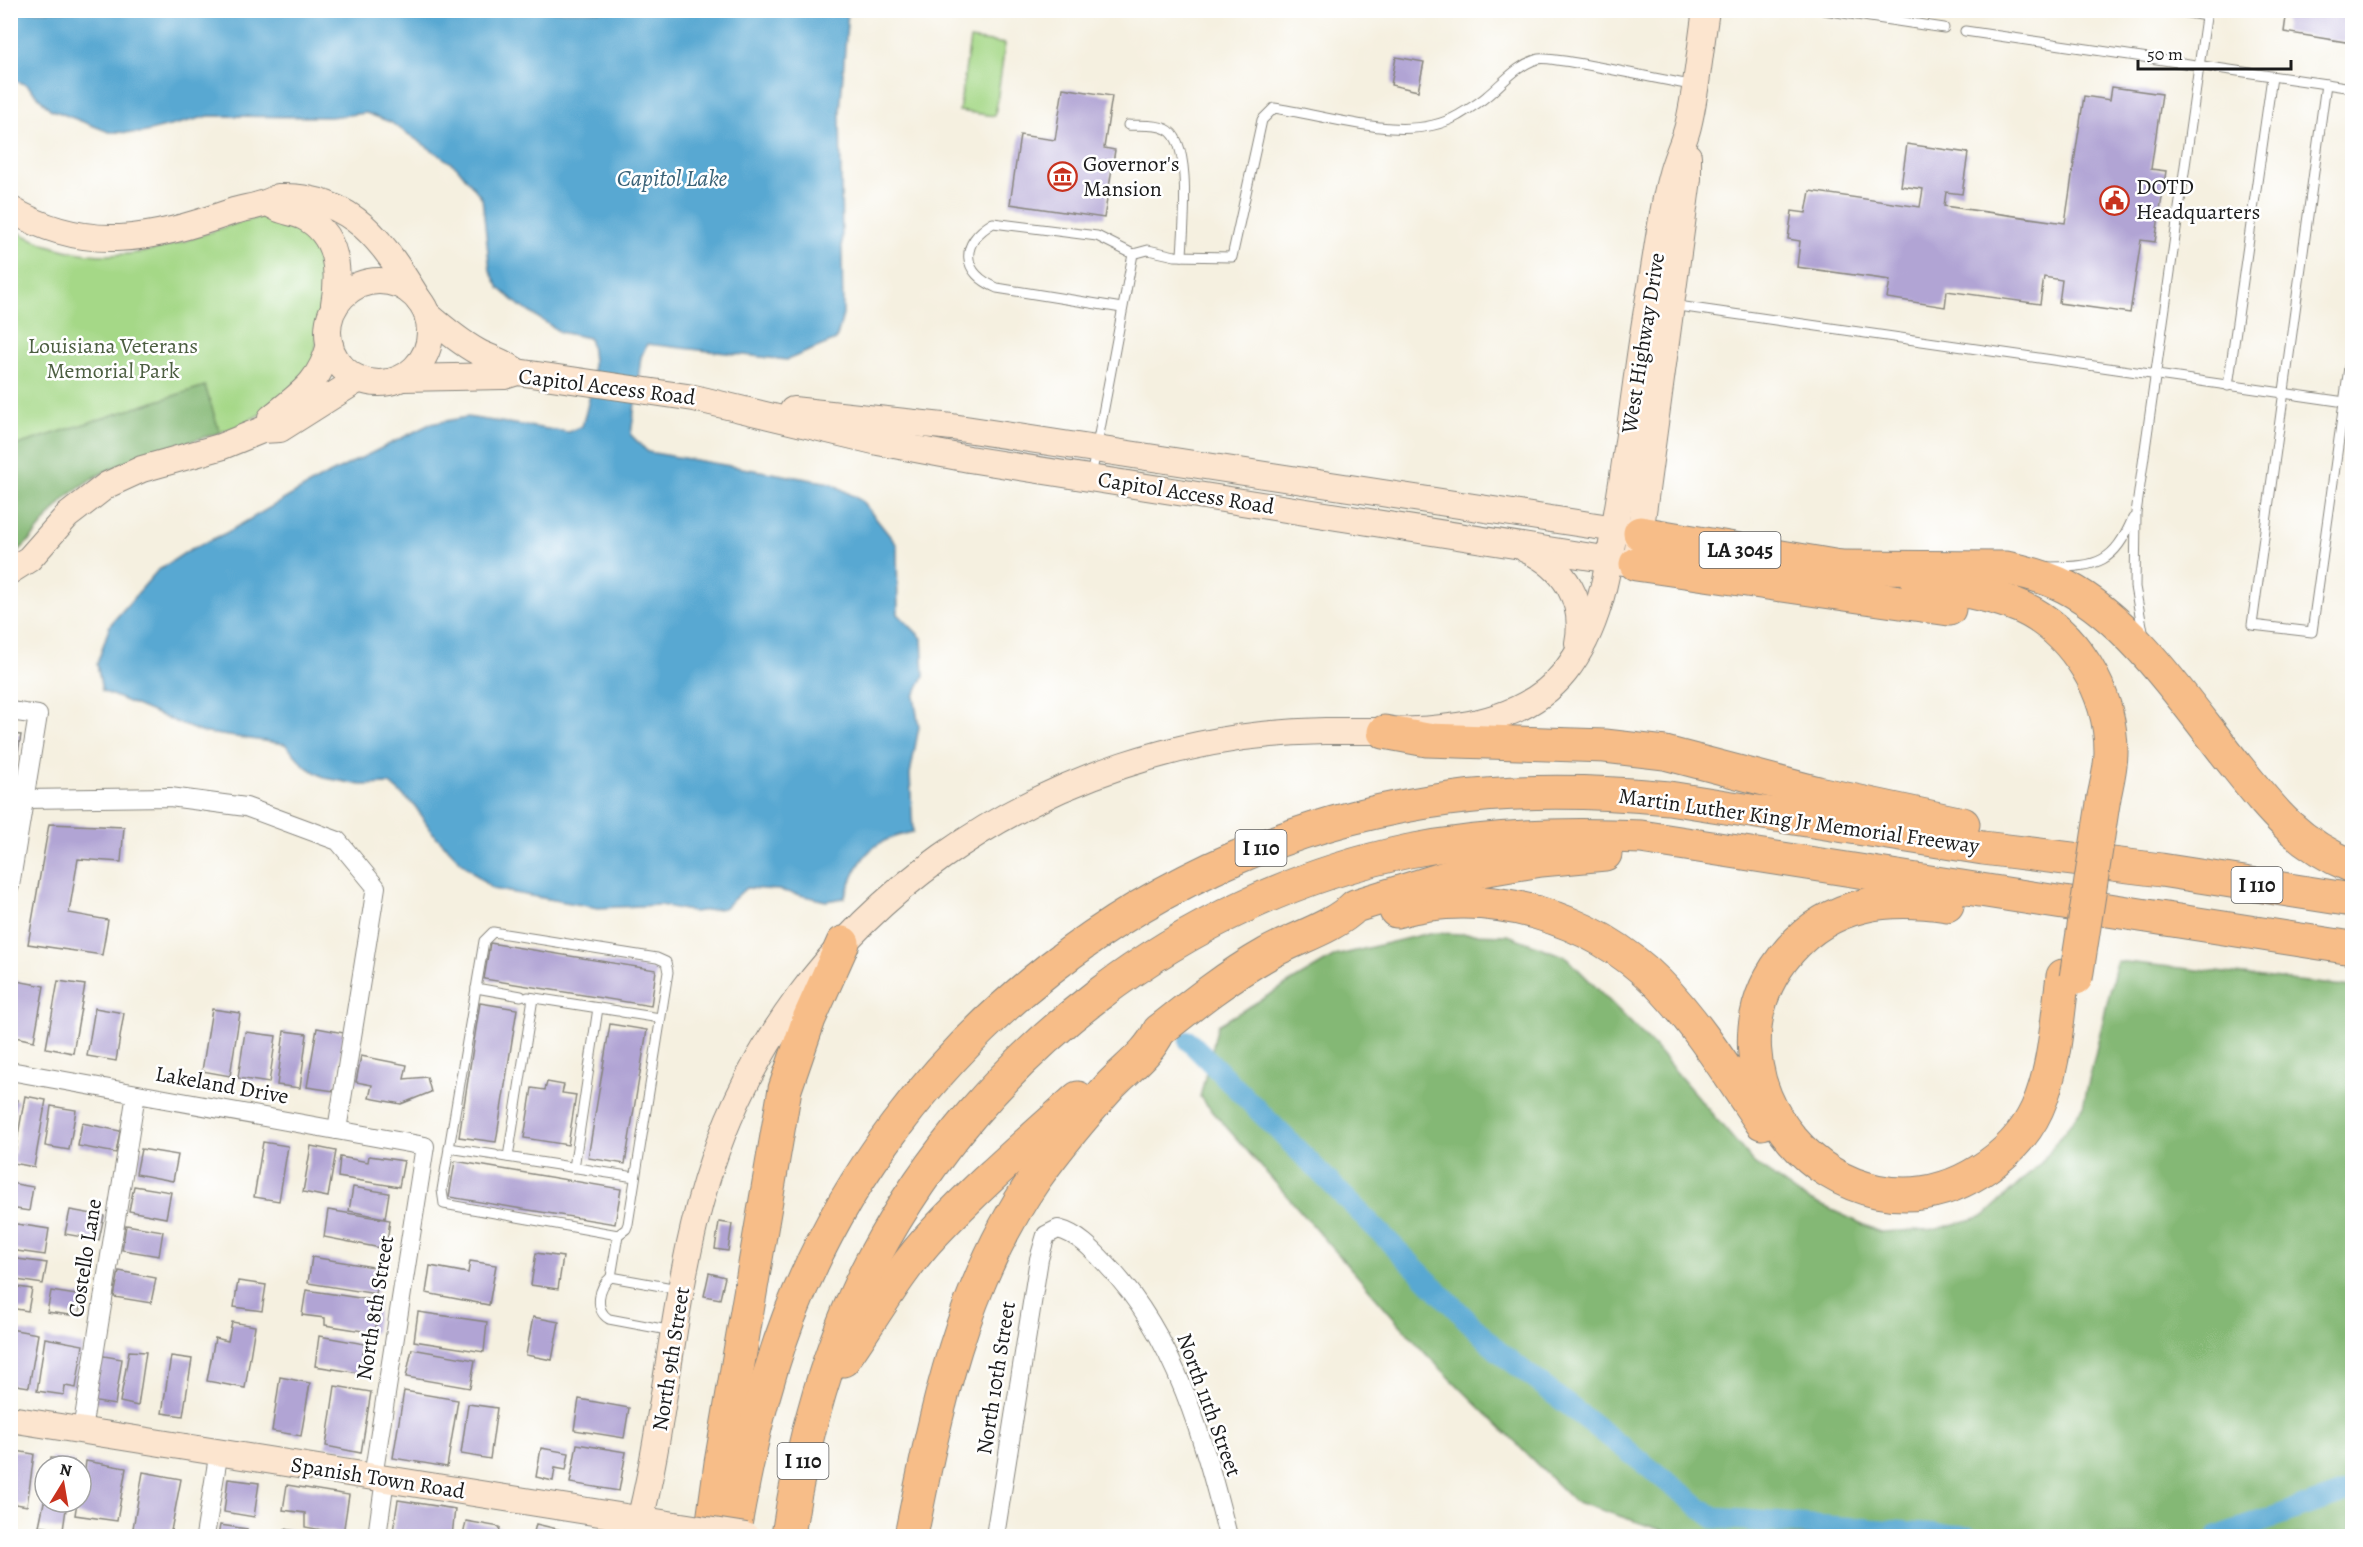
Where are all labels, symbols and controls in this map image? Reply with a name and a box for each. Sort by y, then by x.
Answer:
scale bar [2138,33,2291,71]
text: 50 m [2147,42,2183,66]
place label: Governor's Mansion [1083,149,1180,204]
museum icon: Governor's Mansion [1046,161,1078,193]
water label: Capitol Lake [617,162,728,194]
place label: DOTD Headquarters [2136,172,2260,227]
public building icon: DOTD Headquarters [2099,184,2131,216]
street label: West Highway Drive [1614,250,1672,437]
park label: Louisiana Veterans Memorial Park [28,331,198,386]
street label: Capitol Access Road [517,361,697,413]
street label: Capitol Access Road [1096,464,1276,522]
road number: LA 3045 [1700,532,1780,568]
street label: Martin Luther King Jr Memorial Freeway [1617,781,1982,861]
road number: I 110 [1236,830,1286,866]
road number: I 110 [2232,867,2282,903]
street label: Lakeland Drive [153,1059,291,1111]
street label: Costello Lane [61,1197,109,1319]
street label: North 8th Street [349,1233,401,1383]
street label: North 9th Street [645,1285,697,1433]
street label: North 10th Street [969,1299,1023,1457]
street label: North 11th Street [1169,1329,1249,1481]
road number: I 110 [778,1443,828,1479]
street label: Spanish Town Road [289,1449,467,1507]
north arrow [33,1454,93,1514]
text: N [58,1458,74,1482]

